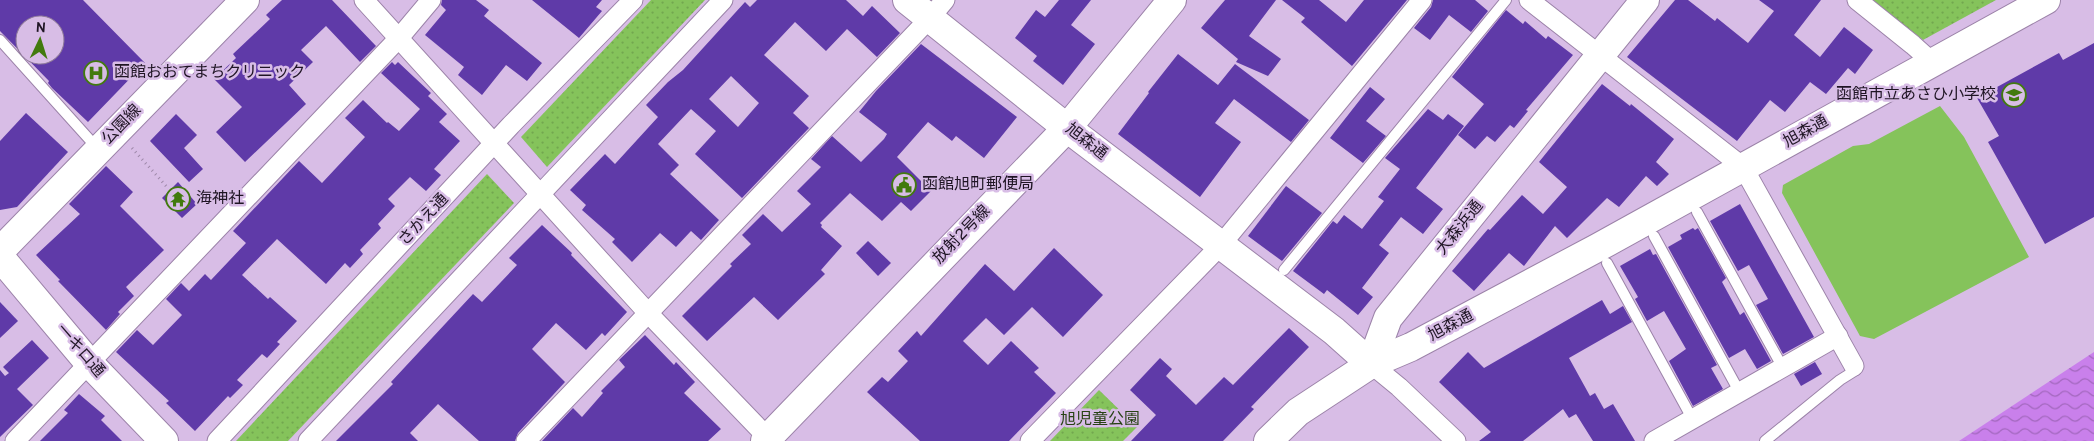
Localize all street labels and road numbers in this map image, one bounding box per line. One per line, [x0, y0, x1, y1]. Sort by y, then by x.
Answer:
street label: 公園線 [98, 101, 146, 149]
street label: 旭森通 [1780, 112, 1832, 152]
street label: 旭森通 [1061, 119, 1111, 165]
street label: さかえ通 [395, 190, 453, 250]
street label: 大森浜通 [1432, 197, 1488, 259]
street label: 放射2号線 [929, 202, 995, 268]
street label: 旭森通 [1425, 306, 1477, 346]
street label: 一キロ通 [51, 320, 109, 382]

